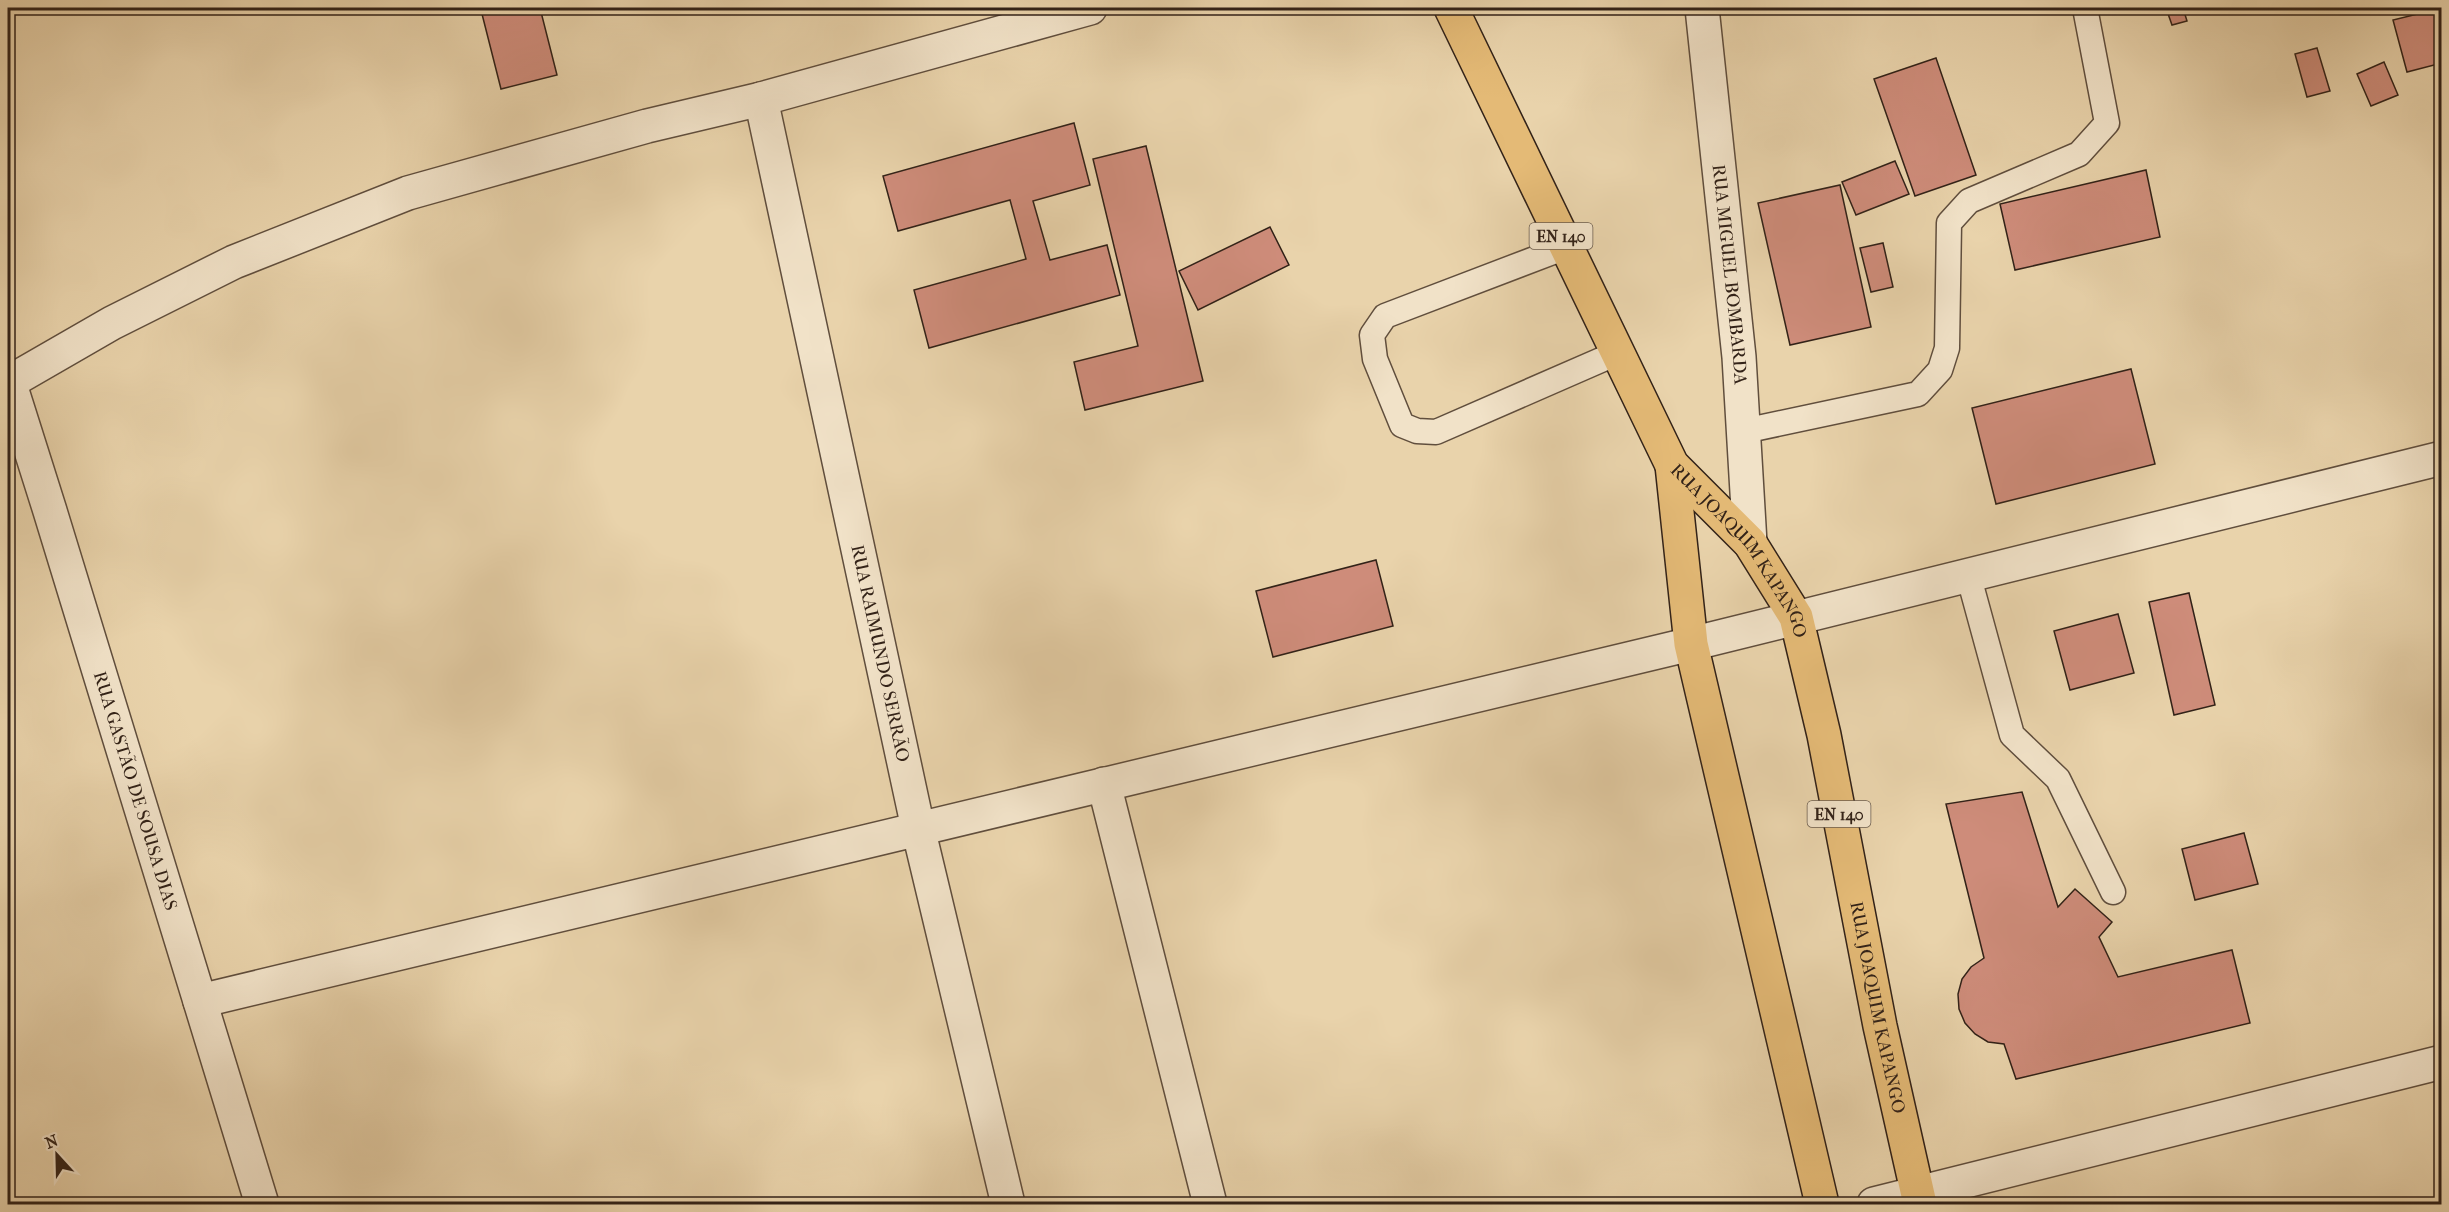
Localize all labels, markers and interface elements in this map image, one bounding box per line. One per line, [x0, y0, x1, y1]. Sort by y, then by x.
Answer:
street label: RUA MIGUEL BOMBARDA [1708, 163, 1751, 386]
road number: EN 140 [1530, 223, 1592, 249]
street label: RUA JOAQUIM KAPANGO [1666, 459, 1811, 640]
street label: RUA RAIMUNDO SERRÃO [847, 543, 914, 764]
street label: RUA GASTÃO DE SOUSA DIAS [89, 669, 182, 913]
road number: EN 140 [1808, 801, 1870, 827]
street label: RUA JOAQUIM KAPANGO [1846, 900, 1910, 1115]
north arrow [27, 1125, 87, 1185]
text: N [42, 1130, 62, 1153]

